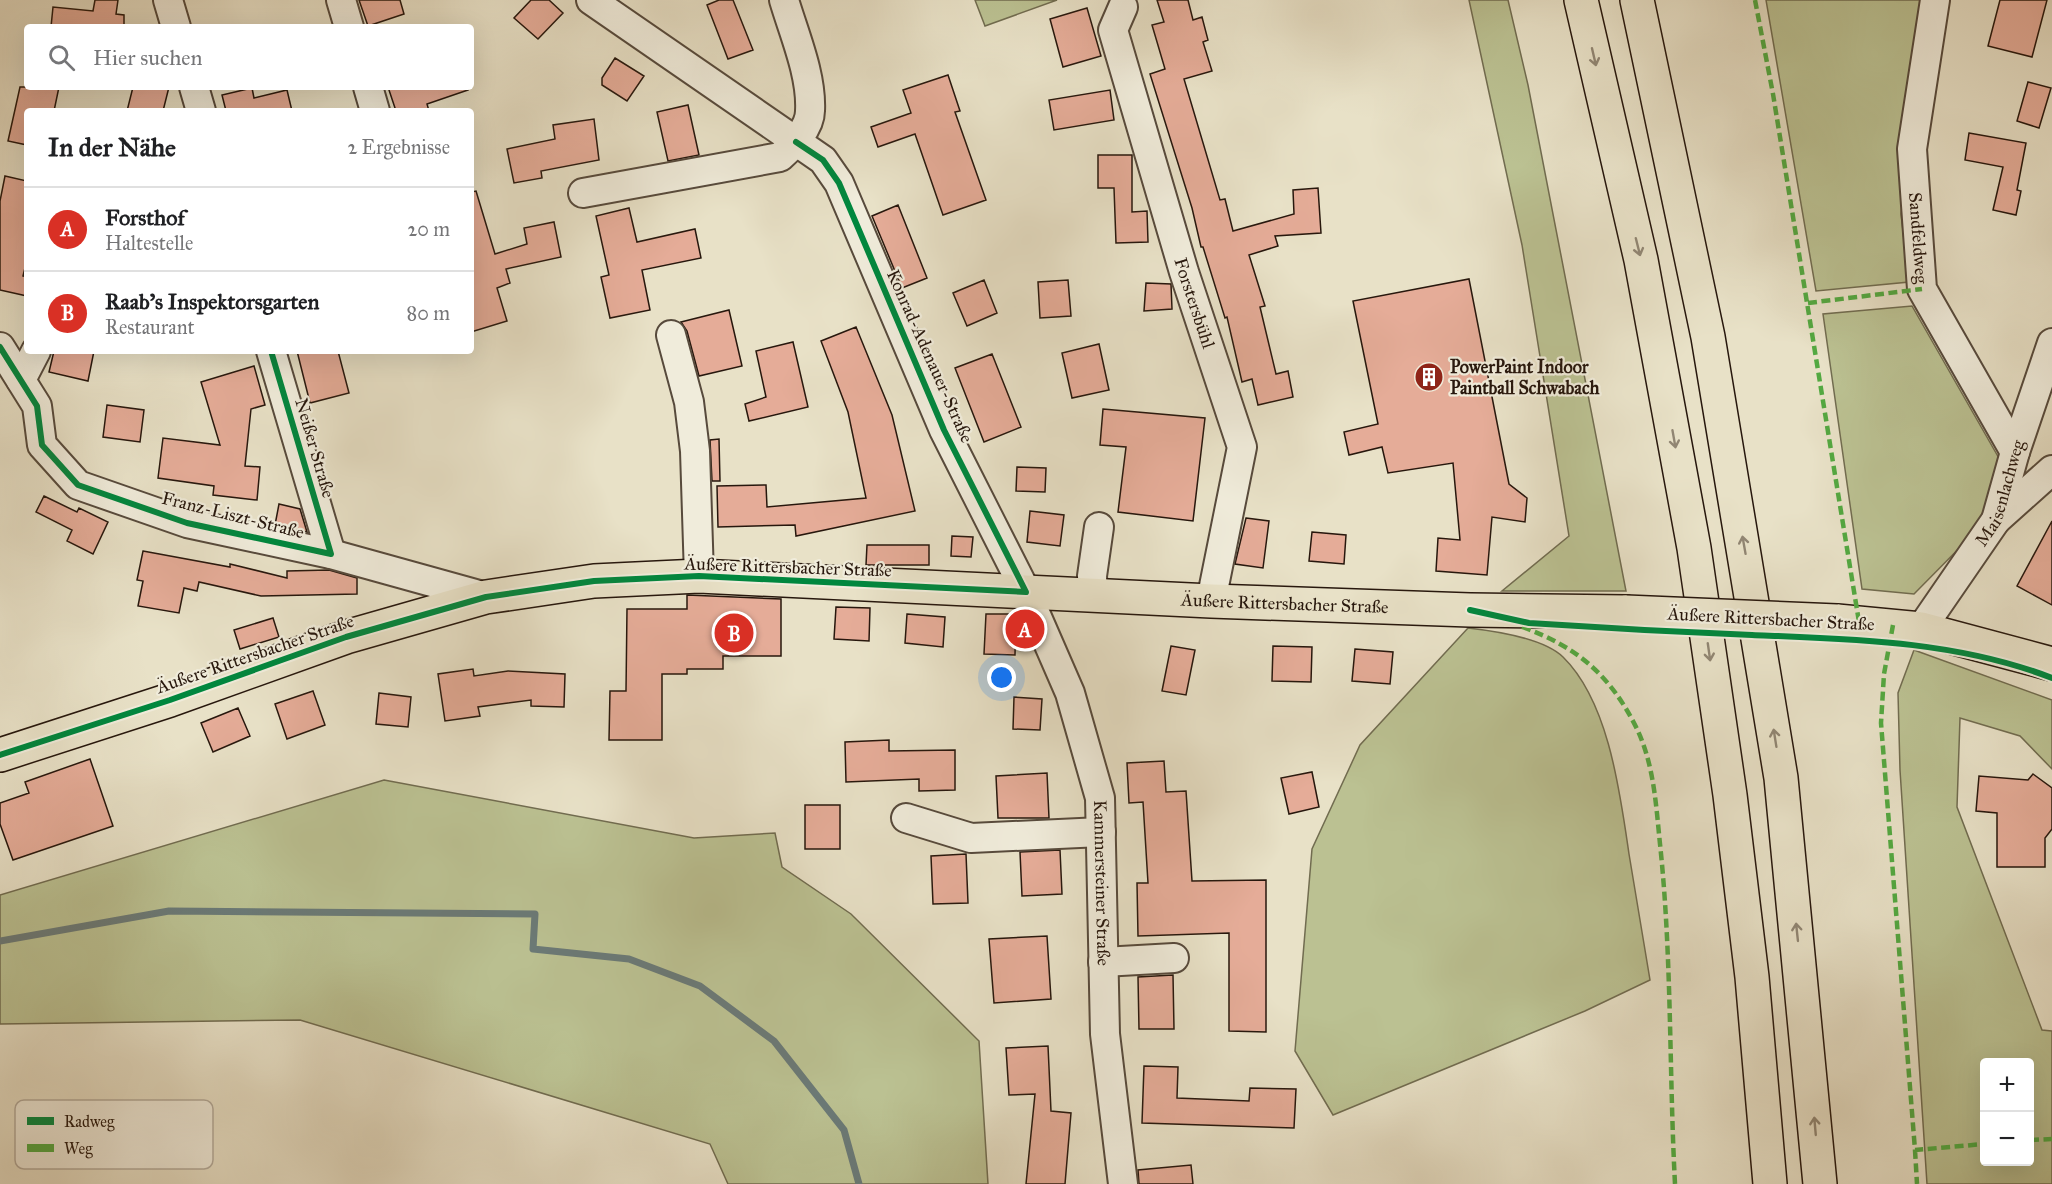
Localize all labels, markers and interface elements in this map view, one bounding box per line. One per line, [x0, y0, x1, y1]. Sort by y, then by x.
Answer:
search box [24, 24, 474, 90]
icon: search [45, 41, 78, 74]
text: Hier suchen [93, 44, 202, 71]
one-way arrow [1588, 47, 1600, 66]
text: In der Nähe [48, 131, 176, 163]
text: 2 Ergebnisse [347, 135, 450, 159]
street label: Sandfeldweg [1904, 192, 1933, 285]
text: Forsthof [105, 204, 185, 231]
text: A [61, 217, 74, 241]
text: 20 m [407, 217, 450, 241]
text: Haltestelle [105, 231, 193, 255]
one-way arrow [1633, 237, 1644, 256]
street label: Forstersbühl [1169, 255, 1220, 351]
street label: Konrad-Adenauer-Straße [882, 266, 978, 446]
text: Raab's Inspektorsgarten [105, 288, 319, 315]
text: B [61, 301, 74, 325]
text: 80 m [407, 301, 450, 325]
text: Restaurant [105, 315, 195, 339]
place label: PowerPaint Indoor Paintball Schwabach [1450, 356, 1601, 399]
building icon: PowerPaint Indoor Paintball Schwabach [1413, 361, 1445, 393]
street label: Neißer Straße [290, 396, 340, 500]
one-way arrow [1669, 428, 1680, 448]
street label: Maisenlachweg [1970, 436, 2031, 551]
street label: Franz-Liszt-Straße [160, 487, 306, 543]
one-way arrow [1738, 536, 1749, 556]
street label: Äußere Rittersbacher Straße [683, 552, 892, 582]
street label: Äußere Rittersbacher Straße [1180, 589, 1389, 618]
street label: Äußere Rittersbacher Straße [1666, 603, 1875, 635]
pin: A [1006, 606, 1044, 652]
street label: Äußere Rittersbacher Straße [152, 610, 357, 698]
pin: B [714, 610, 754, 656]
one-way arrow [1703, 641, 1714, 661]
your location [987, 663, 1016, 692]
one-way arrow [1769, 729, 1780, 748]
street label: Kammersteiner Straße [1089, 800, 1115, 966]
one-way arrow [1791, 922, 1802, 942]
map controls [1980, 1058, 2034, 1166]
button: + [1980, 1058, 2034, 1112]
legend [15, 1100, 213, 1169]
text: Radweg [64, 1112, 115, 1132]
button: − [1980, 1112, 2034, 1166]
one-way arrow [1809, 1116, 1820, 1136]
text: Weg [64, 1139, 93, 1159]

